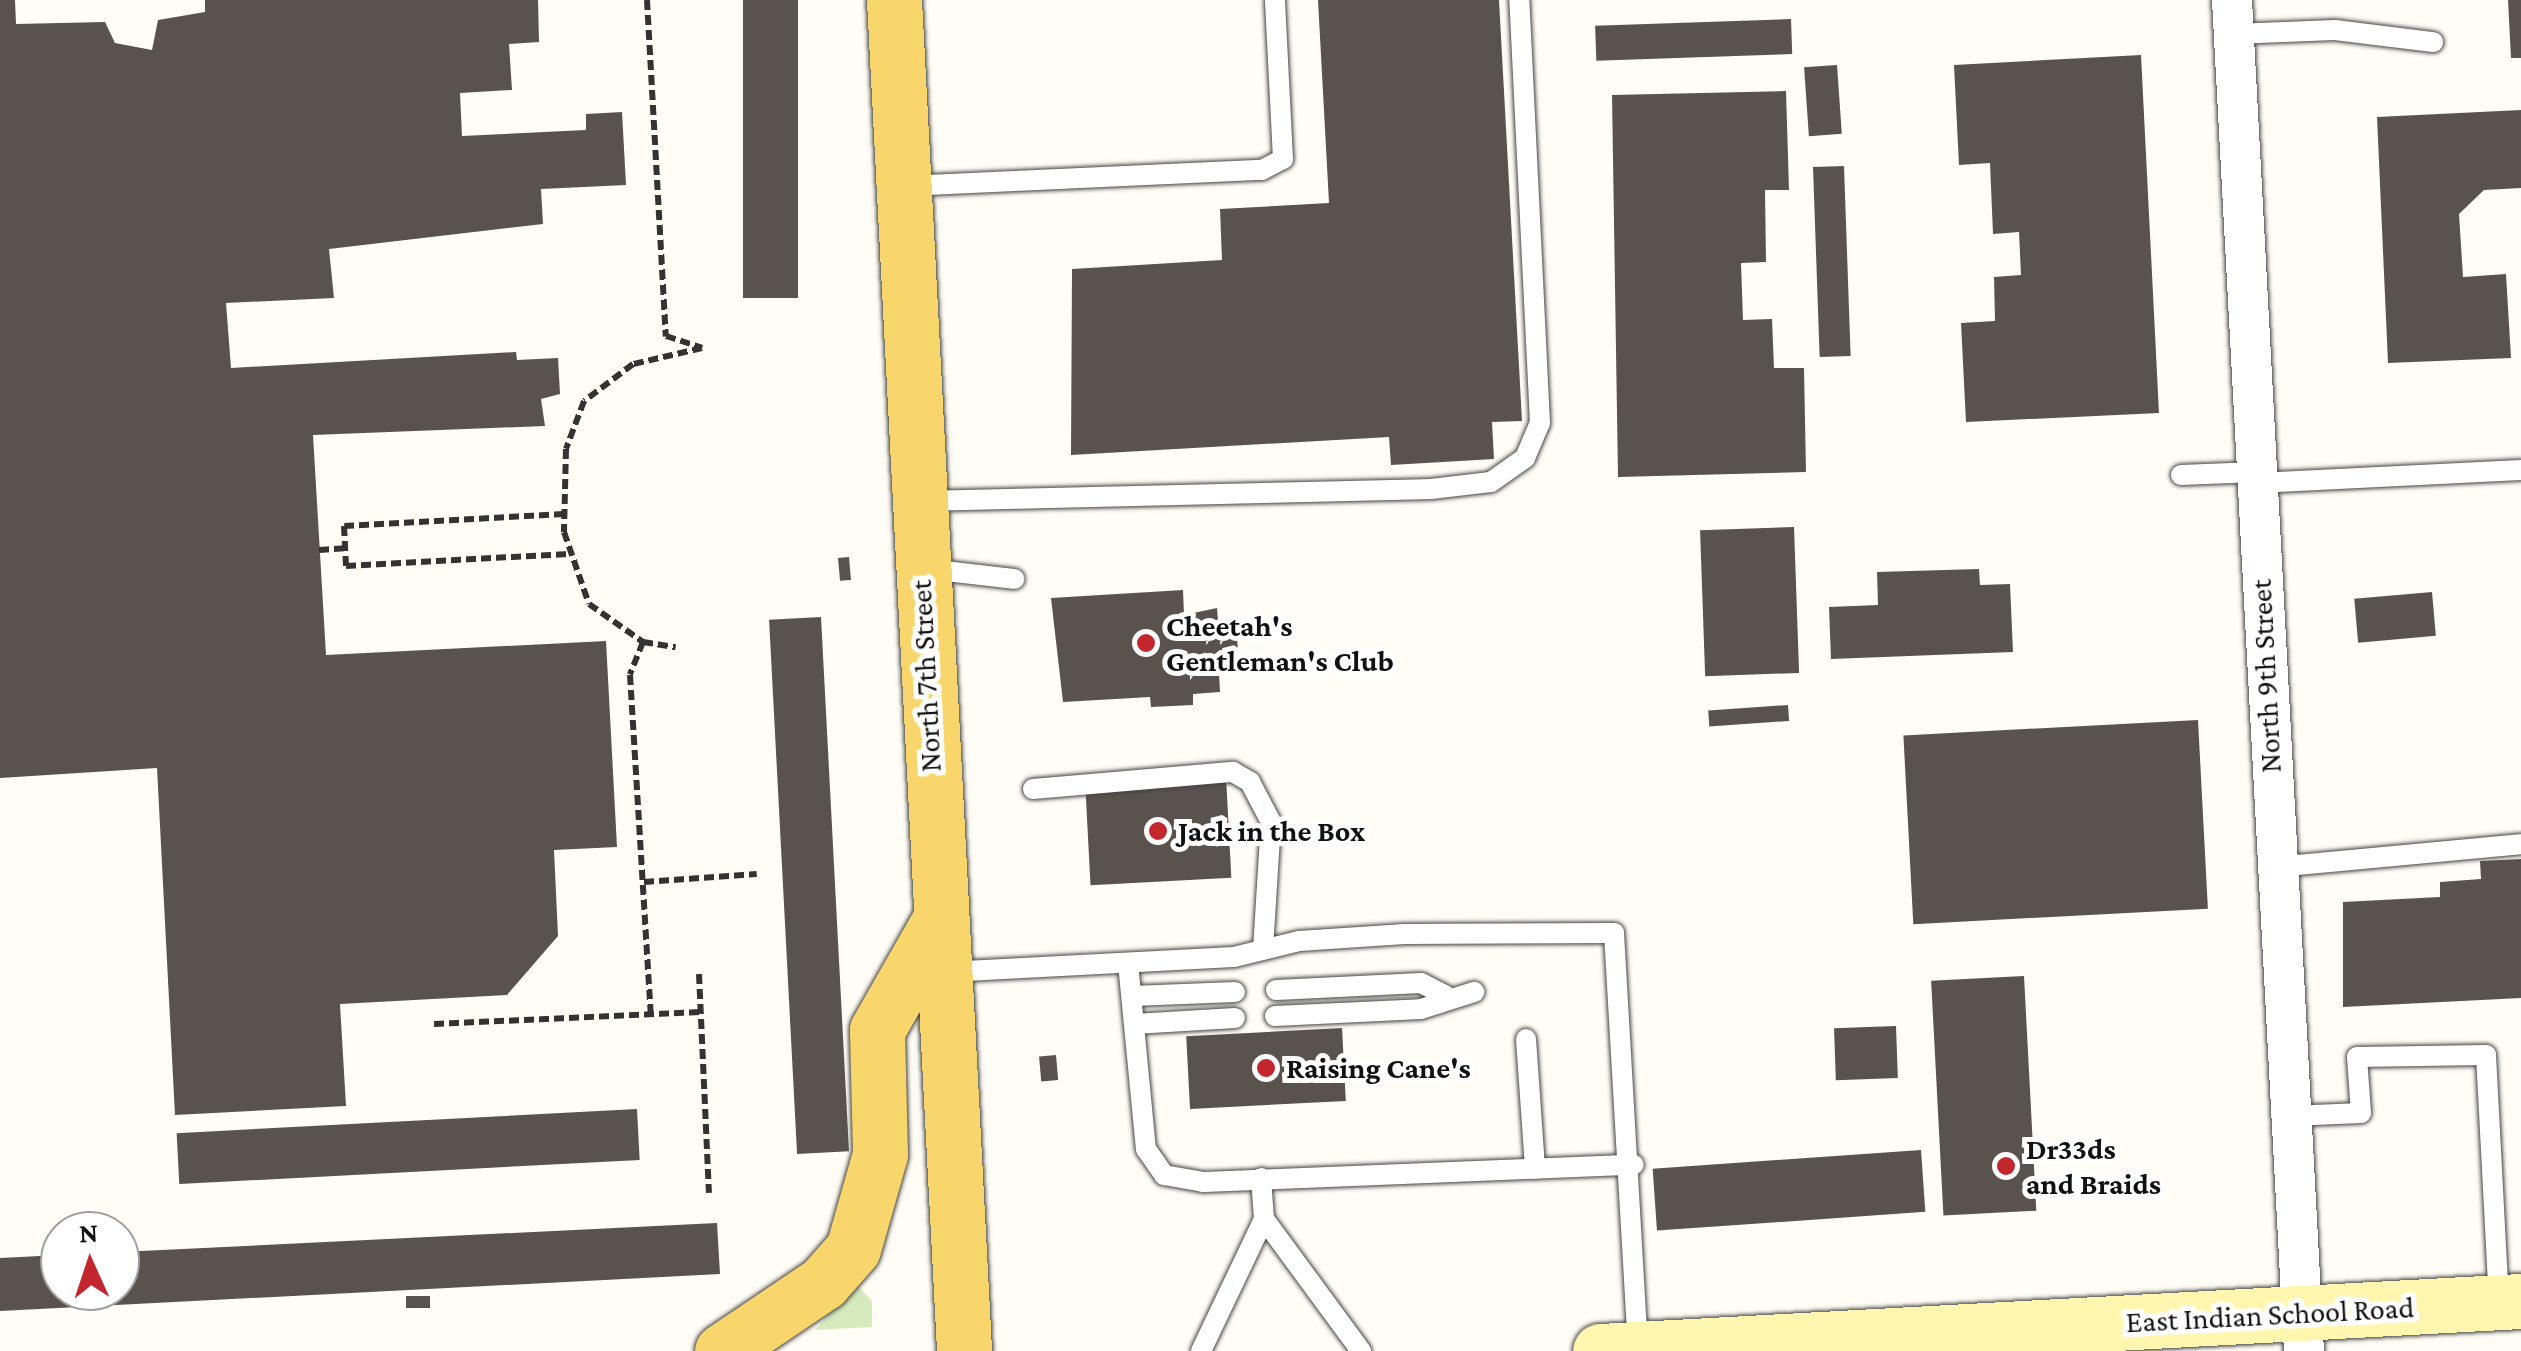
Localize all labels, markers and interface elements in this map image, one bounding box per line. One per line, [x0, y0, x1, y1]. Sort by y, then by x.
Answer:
street label: North 9th Street [2243, 578, 2289, 774]
street label: North 7th Street [903, 579, 949, 773]
place label: Cheetah's Gentleman's Club [1166, 608, 1394, 678]
marker: Cheetah's Gentleman's Club [1135, 632, 1157, 654]
place label: Jack in the Box [1178, 813, 1365, 849]
marker: Jack in the Box [1147, 820, 1169, 842]
place label: Raising Cane's [1286, 1050, 1471, 1086]
marker: Raising Cane's [1255, 1057, 1277, 1079]
place label: Dr33ds and Braids [2026, 1131, 2161, 1202]
marker: Dr33ds and Braids [1995, 1155, 2017, 1177]
north arrow [40, 1211, 140, 1311]
text: N [78, 1217, 99, 1249]
street label: East Indian School Road [2125, 1289, 2415, 1341]

